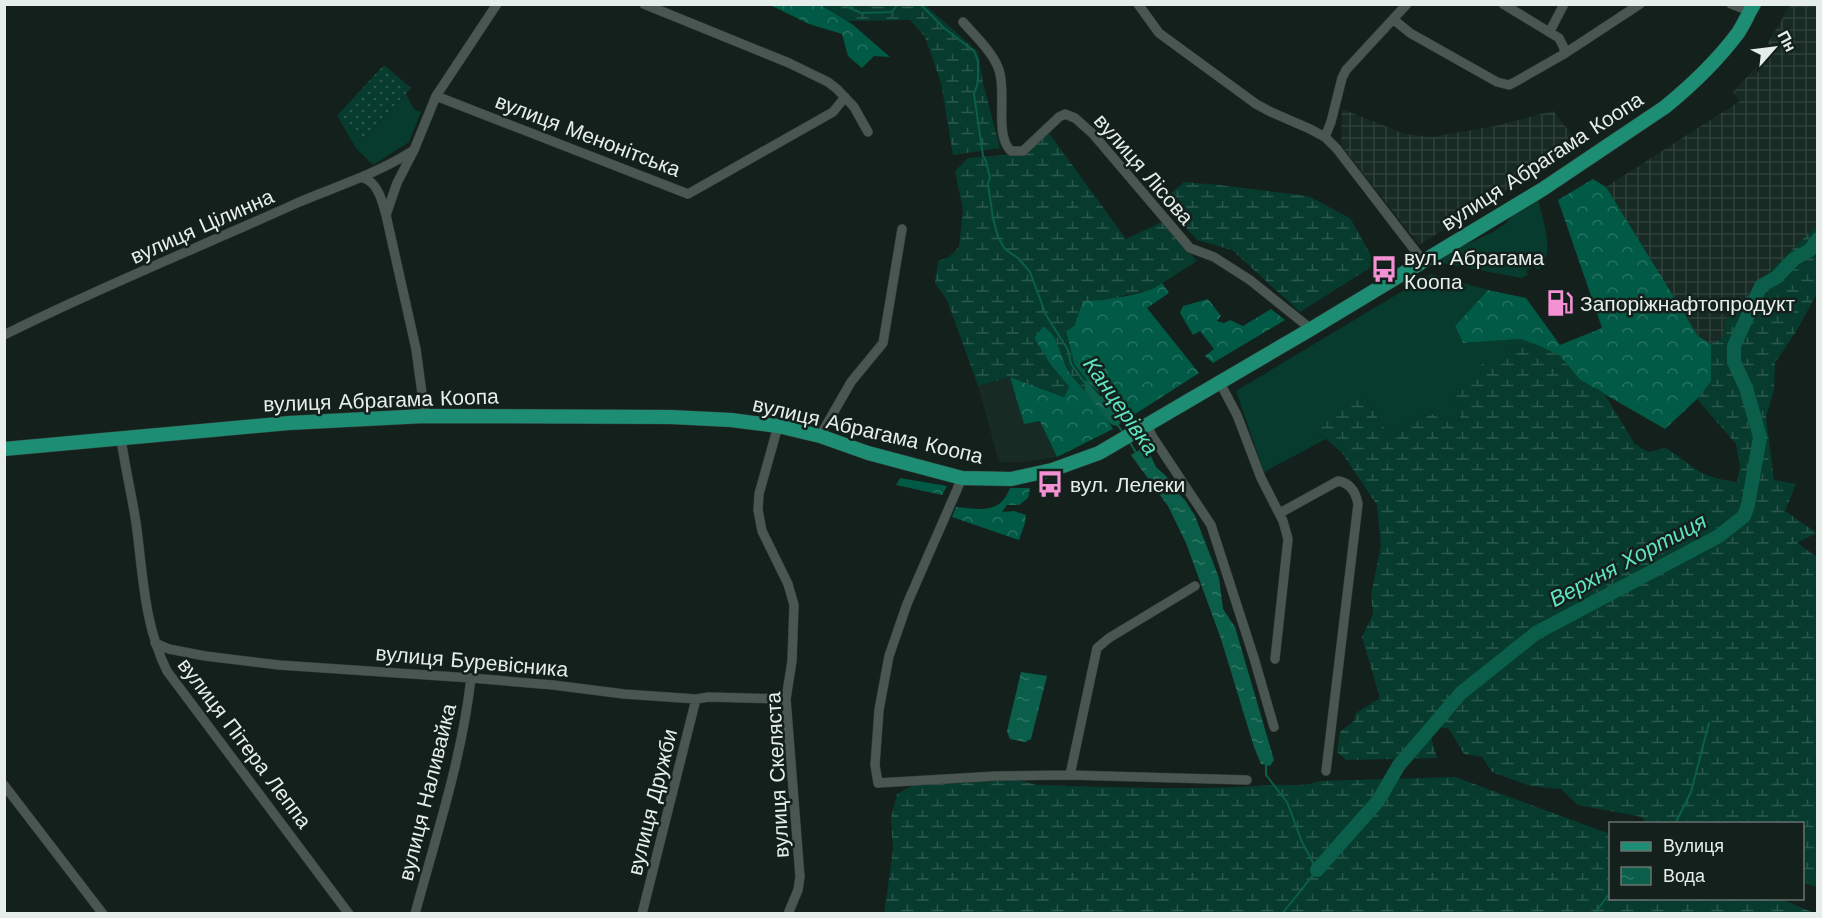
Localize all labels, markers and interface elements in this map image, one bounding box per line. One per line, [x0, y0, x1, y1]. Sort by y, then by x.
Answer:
north arrow [1744, 18, 1804, 78]
text: Пн [1773, 27, 1800, 55]
street label: вулиця Абрагама Коопа [1436, 86, 1648, 236]
street label: вулиця Менонітська [492, 88, 684, 182]
street label: вулиця Лісова [1089, 108, 1199, 230]
street label: вулиця Цілинна [126, 183, 278, 269]
place label: вул. Абрагама Коопа [1404, 245, 1544, 294]
bus stop icon: вул. Абрагама Коопа [1369, 254, 1399, 284]
fuel station icon: Запоріжнафтопродукт [1545, 288, 1575, 318]
place label: Запоріжнафтопродукт [1580, 291, 1795, 316]
water label: Канцерівка [1078, 352, 1164, 460]
street label: вулиця Абрагама Коопа [263, 383, 499, 417]
street label: вулиця Абрагама Коопа [750, 391, 986, 469]
bus stop icon: вул. Лелеки [1035, 469, 1065, 499]
place label: вул. Лелеки [1070, 472, 1185, 497]
water label: Верхня Хортиця [1545, 508, 1711, 612]
street label: вулиця Буревісника [375, 640, 570, 682]
street label: вулиця Пітера Леппа [173, 653, 317, 833]
street label: вулиця Скеляста [760, 691, 794, 859]
street label: вулиця Наливайка [393, 700, 461, 883]
street label: вулиця Дружби [622, 726, 682, 878]
legend [1609, 822, 1804, 900]
text: Вулиця [1663, 835, 1724, 856]
text: Вода [1663, 865, 1706, 886]

